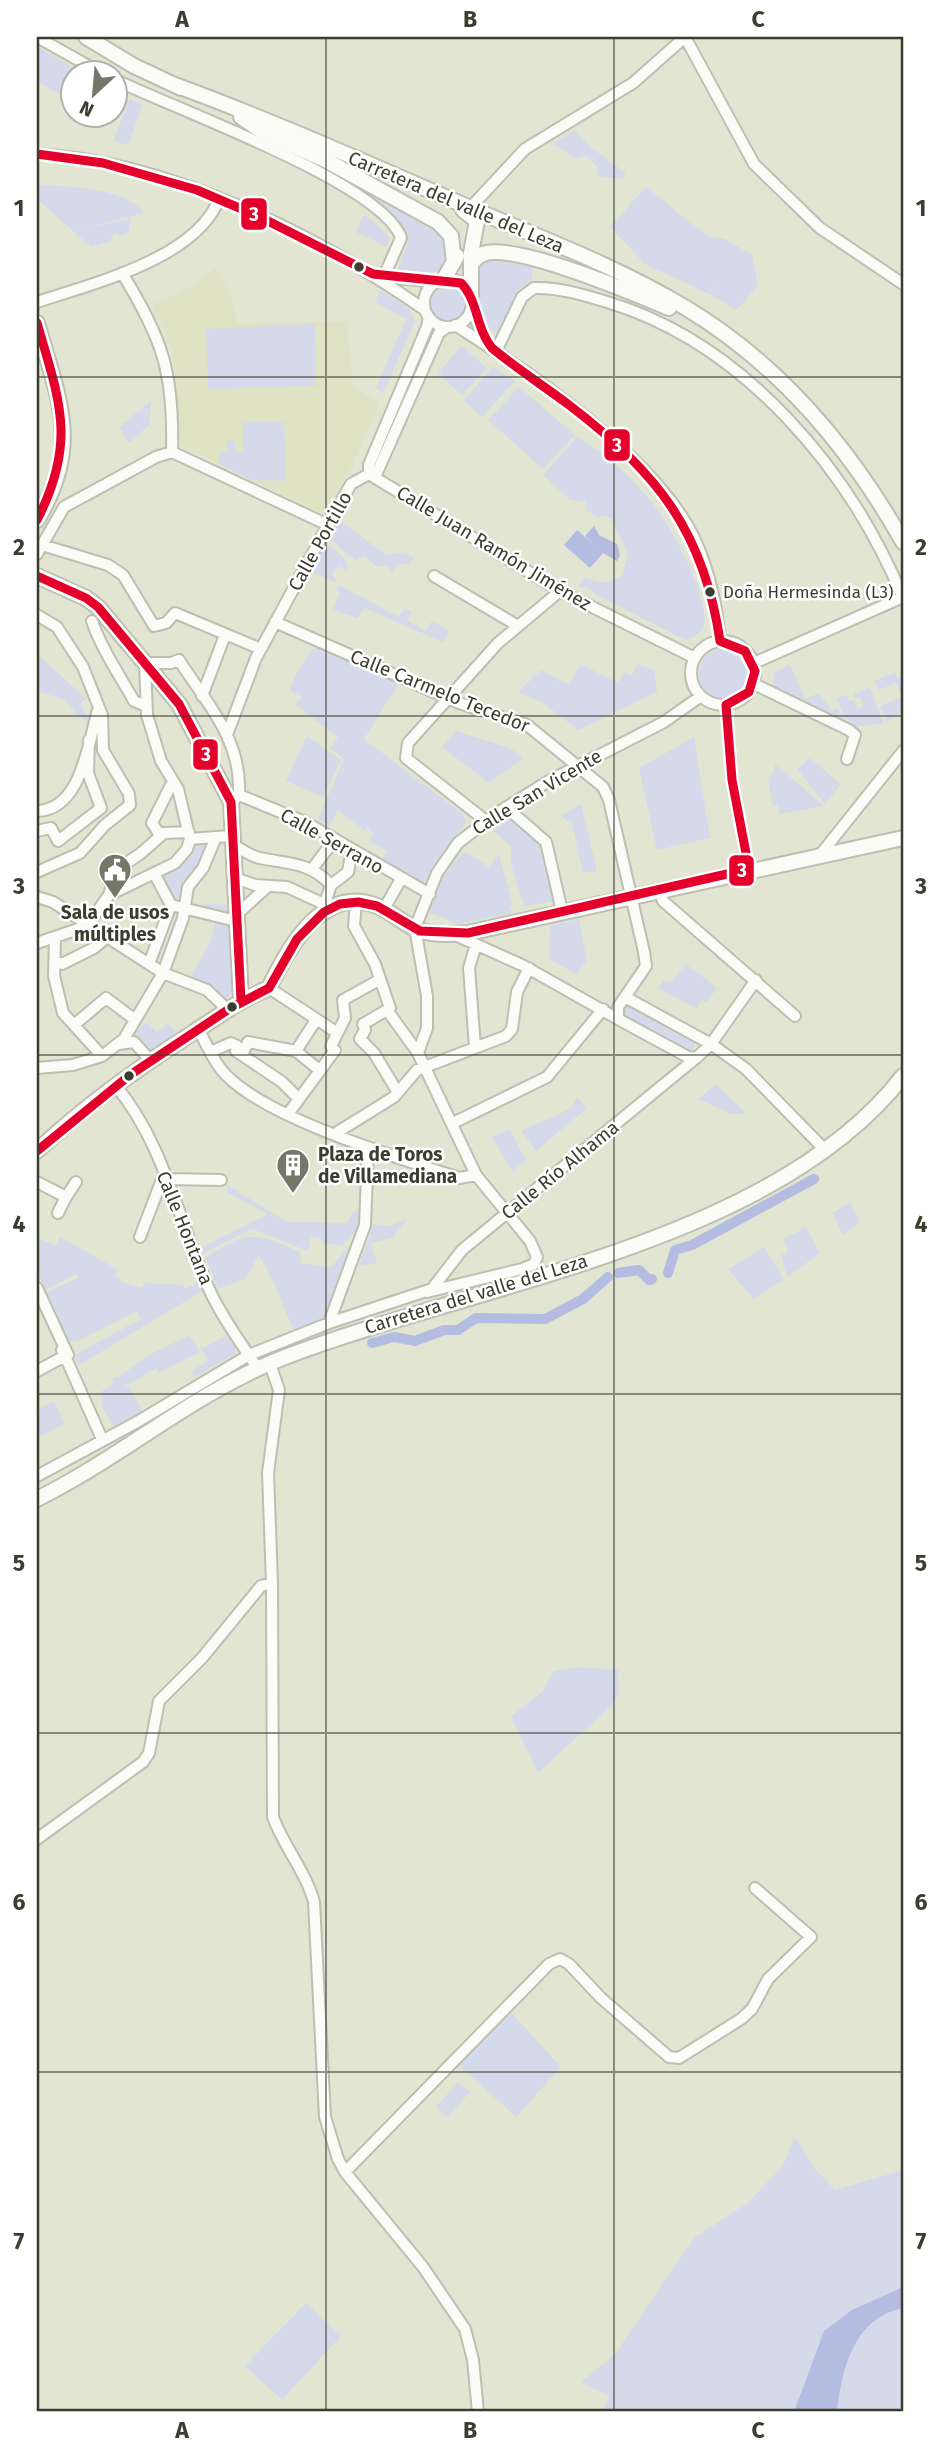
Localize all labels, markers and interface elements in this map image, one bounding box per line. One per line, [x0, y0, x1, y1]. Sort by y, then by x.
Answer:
text: A [174, 5, 189, 33]
text: B [463, 5, 477, 33]
text: C [751, 5, 765, 33]
north arrow [60, 60, 130, 130]
text: N [76, 96, 97, 122]
street label: Carretera del valle del Leza [345, 146, 567, 258]
text: 1 [14, 194, 24, 222]
text: 1 [916, 194, 926, 222]
line badge: 3 [240, 197, 268, 231]
text: 3 [248, 203, 259, 226]
unlabelled marker [352, 260, 366, 274]
line badge: 3 [603, 428, 631, 462]
text: 3 [611, 434, 622, 457]
street label: Calle Juan Ramón Jiménez [392, 481, 596, 615]
street label: Calle Portillo [283, 487, 357, 595]
text: 2 [13, 533, 25, 561]
text: 2 [915, 533, 927, 561]
place label: Doña Hermesinda (L3) [723, 582, 893, 603]
marker: Doña Hermesinda (L3) [703, 585, 717, 599]
street label: Calle Carmelo Tecedor [347, 644, 534, 738]
line badge: 3 [192, 738, 219, 771]
text: 3 [200, 743, 211, 766]
street label: Calle San Vicente [468, 744, 606, 840]
street label: Calle Serrano [276, 803, 388, 879]
public building icon: Sala de usos múltiples [96, 851, 134, 900]
line badge: 3 [728, 854, 755, 887]
text: 3 [736, 859, 747, 882]
text: 3 [12, 872, 25, 900]
text: 3 [914, 872, 927, 900]
place label: Sala de usos múltiples [61, 901, 169, 946]
unlabelled marker [225, 1000, 239, 1014]
unlabelled marker [122, 1069, 136, 1083]
street label: Calle Río Alhama [497, 1116, 623, 1224]
place label: Plaza de Toros de Villamediana [318, 1143, 457, 1188]
building icon: Plaza de Toros de Villamediana [274, 1146, 312, 1195]
street label: Calle Hontana [152, 1168, 218, 1288]
text: 4 [13, 1210, 26, 1238]
text: 4 [915, 1210, 928, 1238]
street label: Carretera del valle del Leza [362, 1249, 590, 1339]
text: 5 [13, 1549, 25, 1577]
text: 5 [915, 1549, 927, 1577]
text: 6 [13, 1888, 26, 1916]
text: 6 [915, 1888, 928, 1916]
text: 7 [14, 2227, 25, 2255]
text: 7 [916, 2227, 927, 2255]
text: A [174, 2416, 189, 2444]
text: B [463, 2416, 477, 2444]
text: C [751, 2416, 765, 2444]

